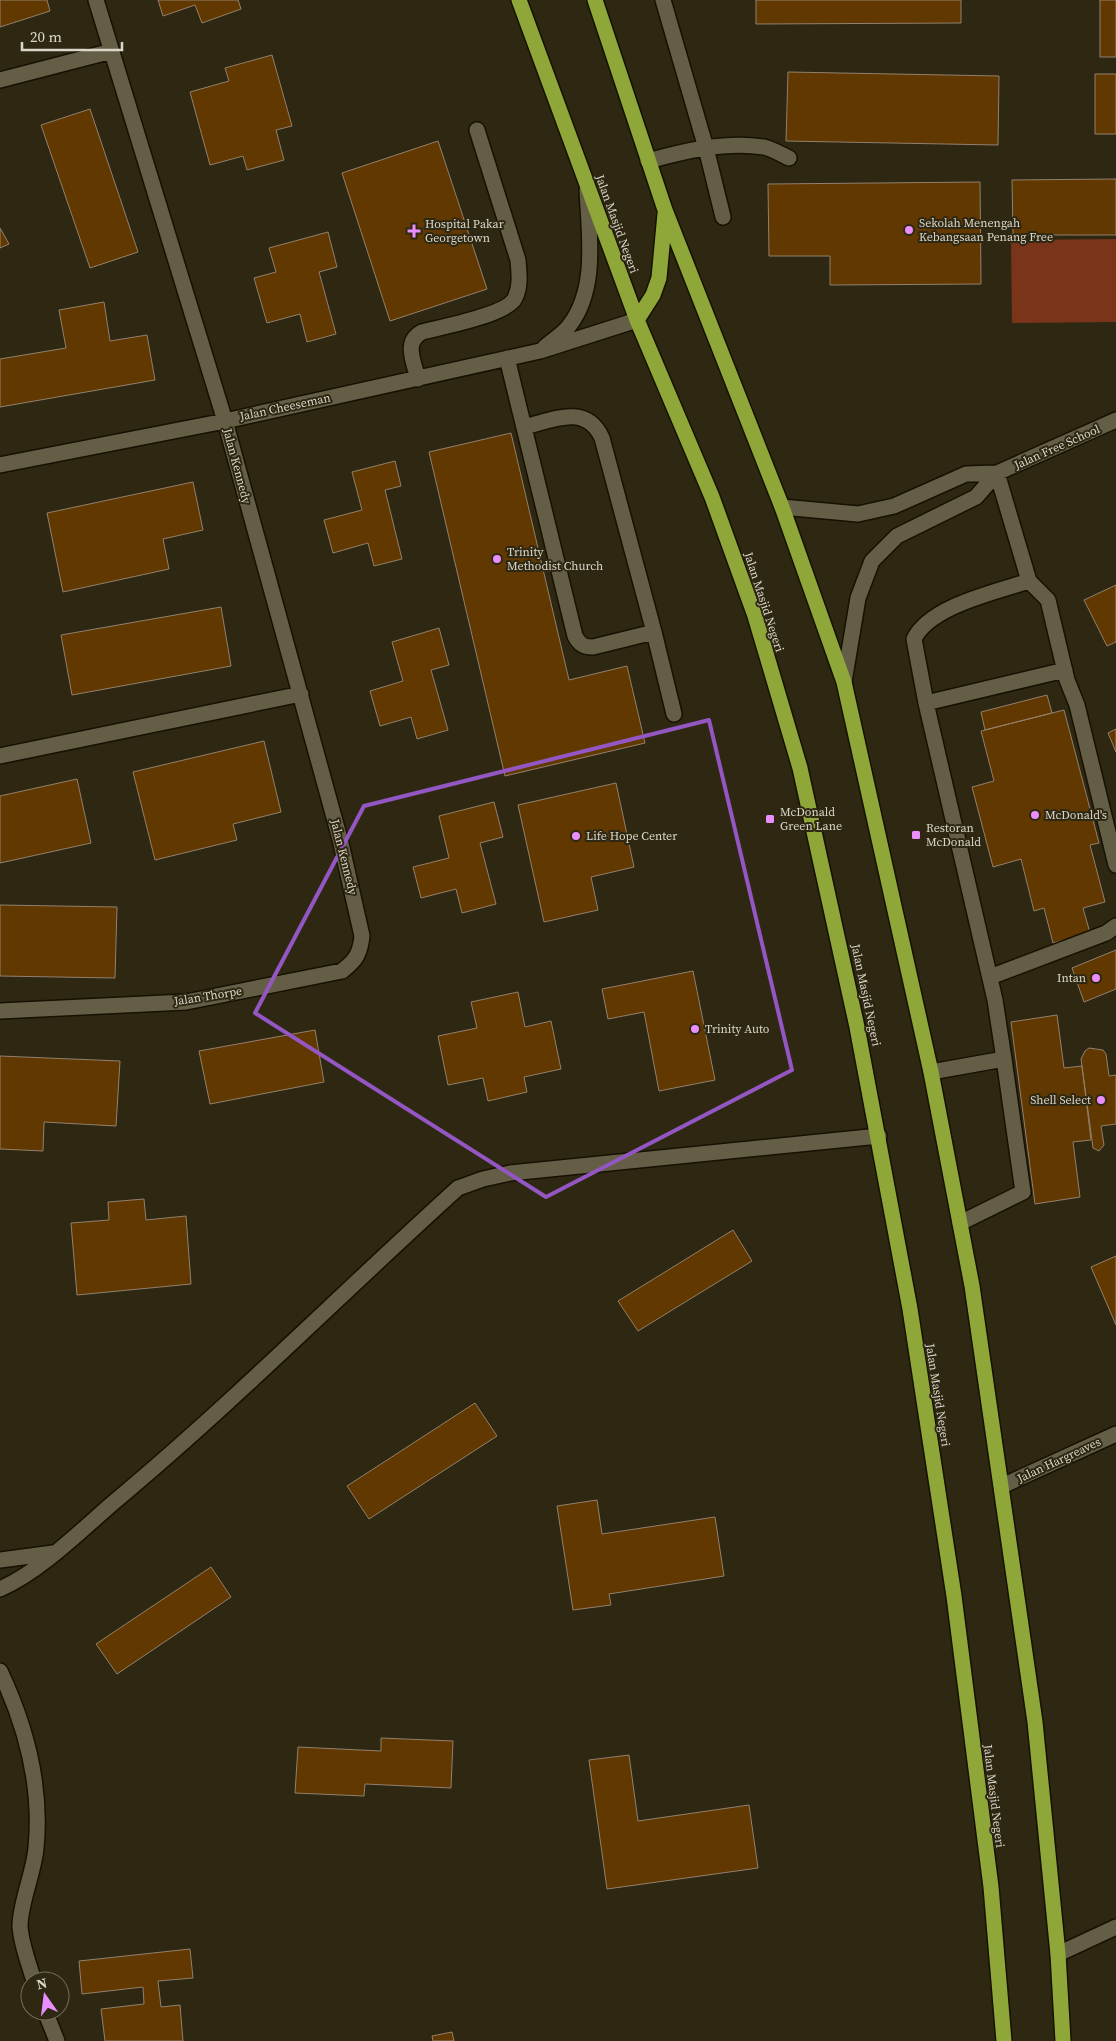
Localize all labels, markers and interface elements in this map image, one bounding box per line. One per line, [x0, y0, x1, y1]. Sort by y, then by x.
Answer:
scale bar [22, 20, 122, 52]
text: 20 m [30, 26, 62, 47]
street label: Jalan Masjid Negeri [591, 171, 642, 276]
place label: Sekolah Menengah Kebangsaan Penang Free [919, 215, 1053, 245]
place label: Hospital Pakar Georgetown [425, 216, 504, 246]
marker: Hospital Pakar Georgetown [407, 224, 421, 238]
marker: Sekolah Menengah Kebangsaan Penang Free [903, 224, 915, 236]
street label: Jalan Cheeseman [237, 390, 332, 425]
street label: Jalan Free School [1011, 421, 1103, 473]
street label: Jalan Kennedy [219, 426, 255, 506]
place label: Trinity Methodist Church [507, 544, 603, 574]
street label: Jalan Masjid Negeri [740, 549, 788, 654]
marker: Trinity Methodist Church [491, 553, 503, 565]
place label: McDonald Green Lane [780, 804, 842, 834]
place label: McDonald's [1045, 807, 1107, 823]
marker: McDonald's [1029, 809, 1041, 821]
marker: McDonald Green Lane [764, 813, 776, 825]
street label: Jalan Kennedy [327, 817, 361, 897]
place label: Restoran McDonald [926, 820, 981, 850]
place label: Life Hope Center [586, 828, 677, 844]
marker: Restoran McDonald [910, 829, 922, 841]
marker: Life Hope Center [570, 830, 582, 842]
street label: Jalan Masjid Negeri [847, 942, 885, 1048]
place label: Intan [1057, 970, 1086, 986]
marker: Intan [1090, 972, 1102, 984]
street label: Jalan Thorpe [172, 983, 243, 1009]
place label: Trinity Auto [705, 1021, 770, 1037]
marker: Trinity Auto [689, 1023, 701, 1035]
place label: Shell Select [1030, 1092, 1091, 1108]
marker: Shell Select [1095, 1094, 1107, 1106]
street label: Jalan Masjid Negeri [922, 1341, 954, 1448]
street label: Jalan Hargreaves [1014, 1434, 1103, 1487]
street label: Jalan Masjid Negeri [980, 1742, 1008, 1849]
north arrow [20, 1971, 70, 2021]
text: N [34, 1972, 49, 1994]

